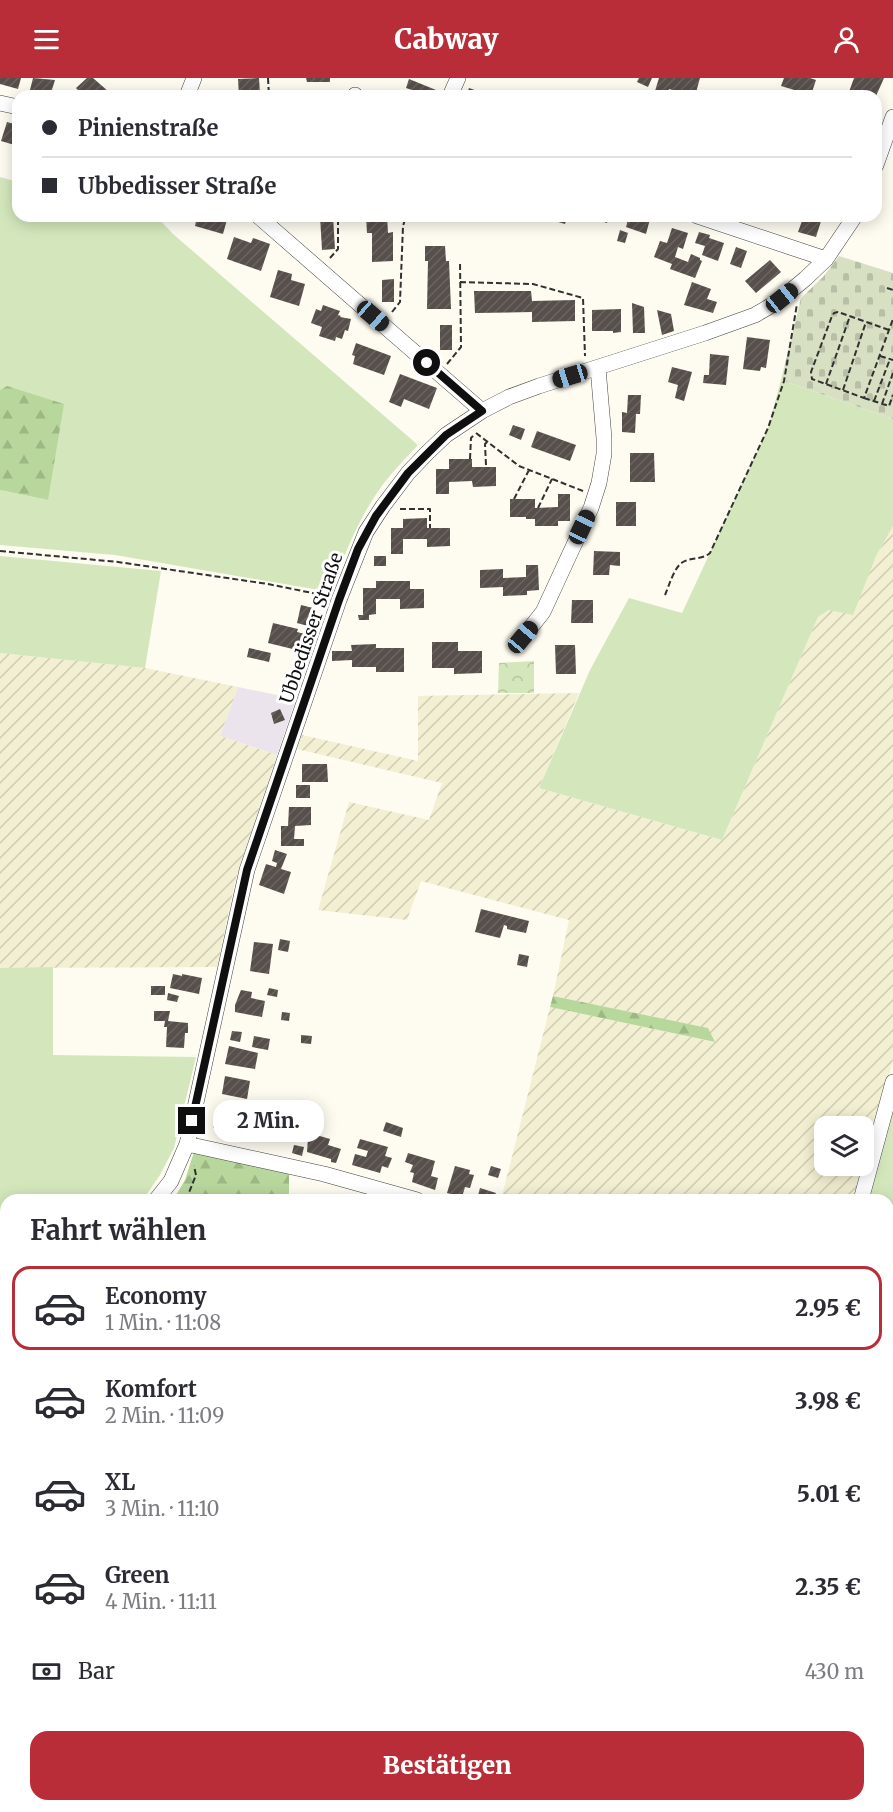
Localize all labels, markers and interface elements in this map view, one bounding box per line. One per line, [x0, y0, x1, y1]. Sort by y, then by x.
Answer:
text: Cabway [395, 22, 498, 56]
icon: menu [30, 23, 63, 56]
icon: person [830, 23, 863, 56]
text: Pinienstraße [78, 114, 219, 142]
text: Ubbedisser Straße [78, 172, 276, 200]
car [762, 280, 802, 316]
car [354, 297, 392, 335]
route start [413, 349, 440, 376]
car [550, 362, 590, 390]
car [566, 507, 598, 547]
street label: Ubbedisser Straße [274, 550, 348, 706]
car [505, 617, 541, 657]
callout: 2 Min. [213, 1100, 324, 1142]
route end [178, 1107, 205, 1134]
text: 2 Min. [237, 1108, 300, 1133]
map controls [814, 1116, 874, 1176]
button: layers [814, 1116, 874, 1176]
text: Fahrt wählen [30, 1213, 206, 1247]
icon: car [33, 1281, 87, 1335]
text: Economy [105, 1282, 206, 1310]
text: 2.95 € [795, 1294, 861, 1322]
text: 1 Min. · 11:08 [105, 1310, 221, 1335]
icon: car [33, 1374, 87, 1428]
text: Komfort [105, 1375, 197, 1403]
text: 3.98 € [795, 1387, 861, 1415]
text: 2 Min. · 11:09 [105, 1403, 224, 1428]
icon: car [33, 1467, 87, 1521]
text: XL [105, 1468, 135, 1496]
text: 5.01 € [797, 1480, 861, 1508]
text: 3 Min. · 11:10 [105, 1496, 220, 1521]
icon: car [33, 1560, 87, 1614]
text: Green [105, 1561, 169, 1589]
text: 2.35 € [795, 1573, 861, 1601]
text: 4 Min. · 11:11 [105, 1589, 217, 1614]
icon: cash [30, 1655, 63, 1688]
text: Bar [78, 1657, 115, 1685]
text: 430 m [805, 1659, 864, 1684]
button: Bestätigen [30, 1731, 864, 1800]

